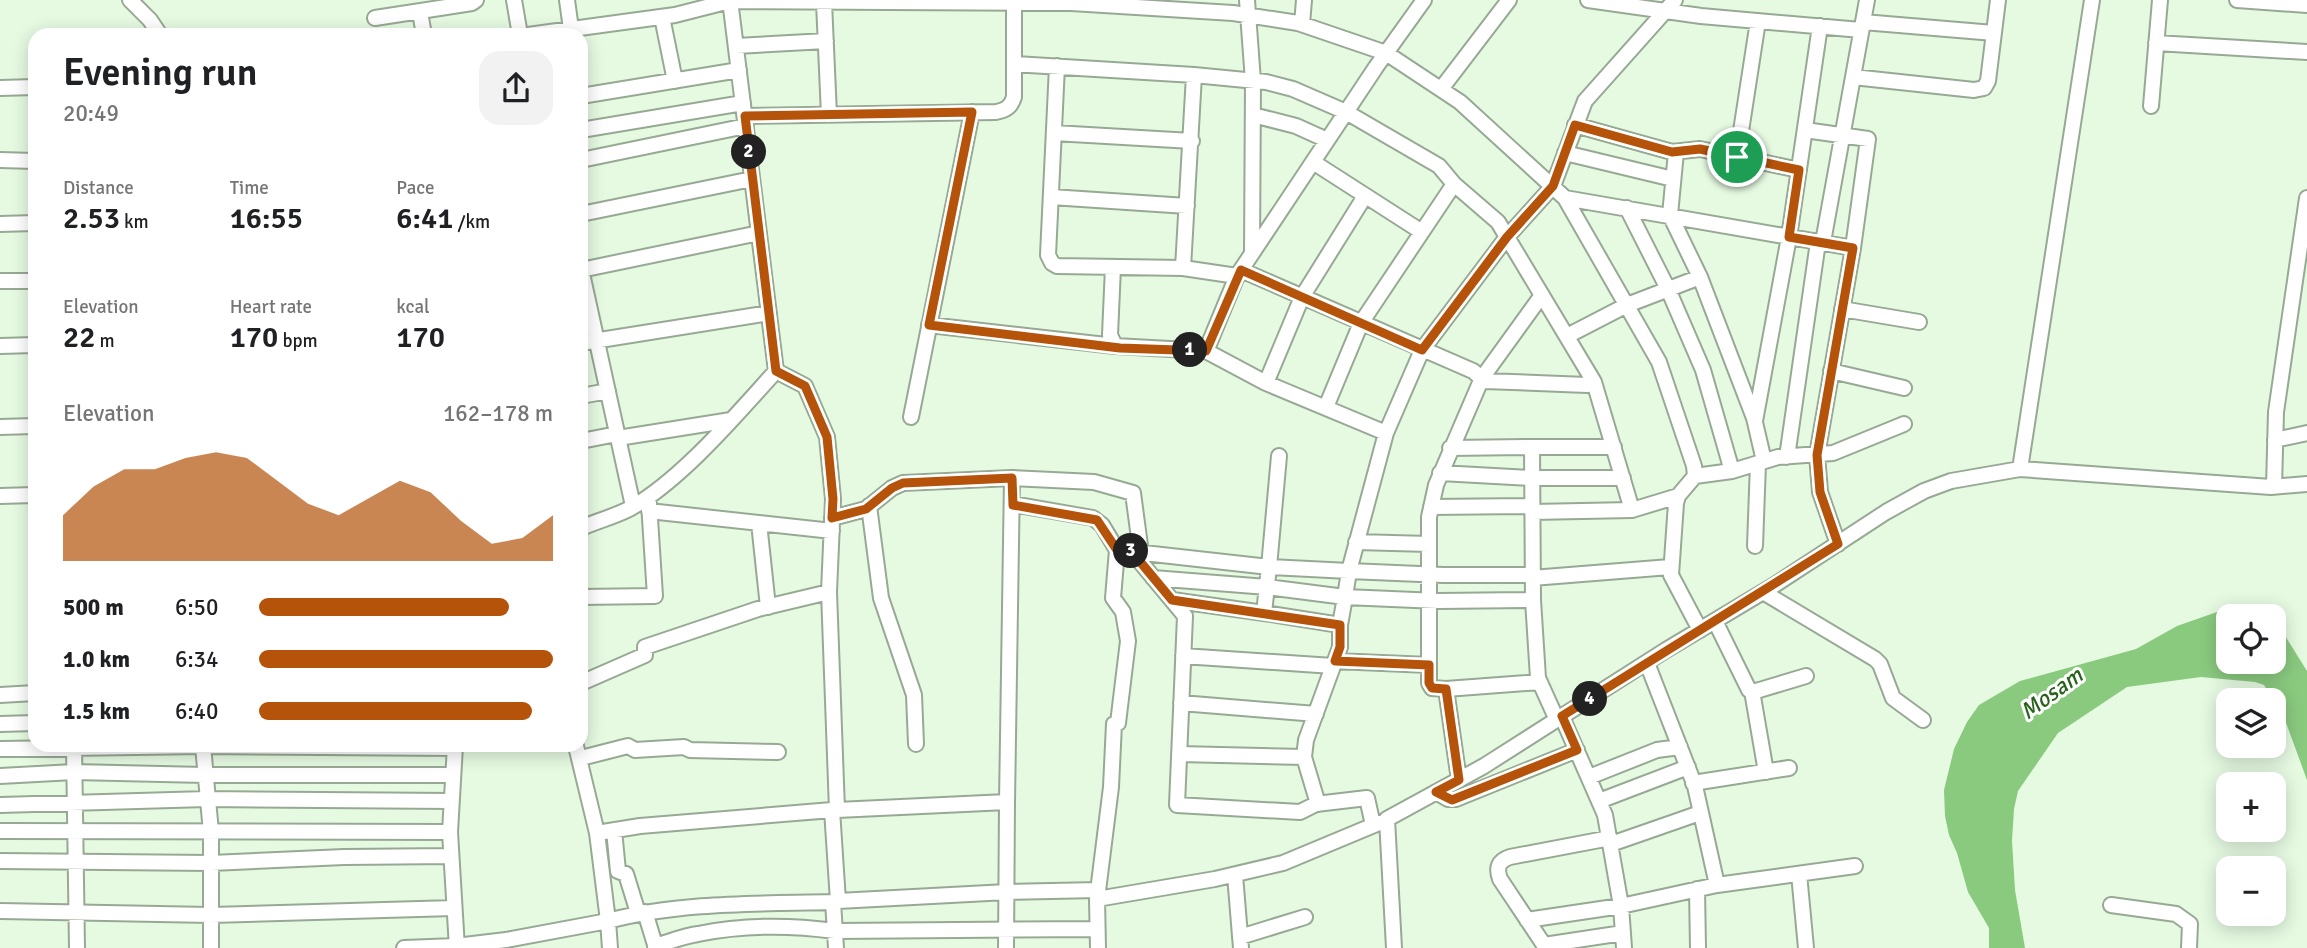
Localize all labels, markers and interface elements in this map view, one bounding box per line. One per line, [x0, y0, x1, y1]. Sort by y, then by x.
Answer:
text: Evening run [63, 49, 257, 96]
button: share [479, 51, 553, 125]
text: 20:49 [63, 99, 119, 128]
pin [1707, 127, 1767, 187]
pin: 2 [732, 134, 766, 170]
icon: arrive [1718, 138, 1756, 176]
text: 2 [743, 139, 754, 163]
text: Distance [63, 176, 134, 200]
text: Time [230, 176, 269, 200]
text: Pace [396, 176, 435, 200]
text: 2.53 [63, 200, 120, 237]
text: 16:55 [230, 200, 303, 237]
text: 6:41 [396, 200, 453, 237]
text: km [120, 210, 149, 234]
text: /km [453, 210, 490, 234]
text: Elevation [63, 295, 139, 319]
text: Heart rate [230, 295, 312, 319]
text: kcal [396, 295, 430, 319]
text: 22 [63, 319, 95, 356]
text: 170 [230, 319, 278, 356]
text: 170 [396, 319, 445, 356]
text: m [95, 329, 115, 353]
text: bpm [278, 329, 318, 353]
pin: 1 [1172, 332, 1208, 368]
text: 1 [1184, 337, 1195, 361]
text: Elevation [63, 399, 155, 428]
text: 162–178 m [443, 399, 553, 428]
pin: 3 [1114, 534, 1148, 568]
text: 3 [1125, 538, 1136, 562]
text: 500 m [63, 593, 124, 622]
text: 6:50 [175, 593, 218, 622]
map controls [2216, 604, 2286, 926]
button: locate [2216, 604, 2286, 674]
text: 1.0 km [63, 645, 130, 674]
text: 6:34 [175, 645, 218, 674]
water label: Mosam [2014, 661, 2089, 726]
pin: 4 [1572, 682, 1608, 716]
text: 4 [1584, 686, 1595, 710]
button: layers [2216, 688, 2286, 758]
text: 1.5 km [63, 697, 130, 726]
text: 6:40 [175, 697, 218, 726]
button: + [2216, 772, 2286, 842]
button: − [2216, 856, 2286, 926]

